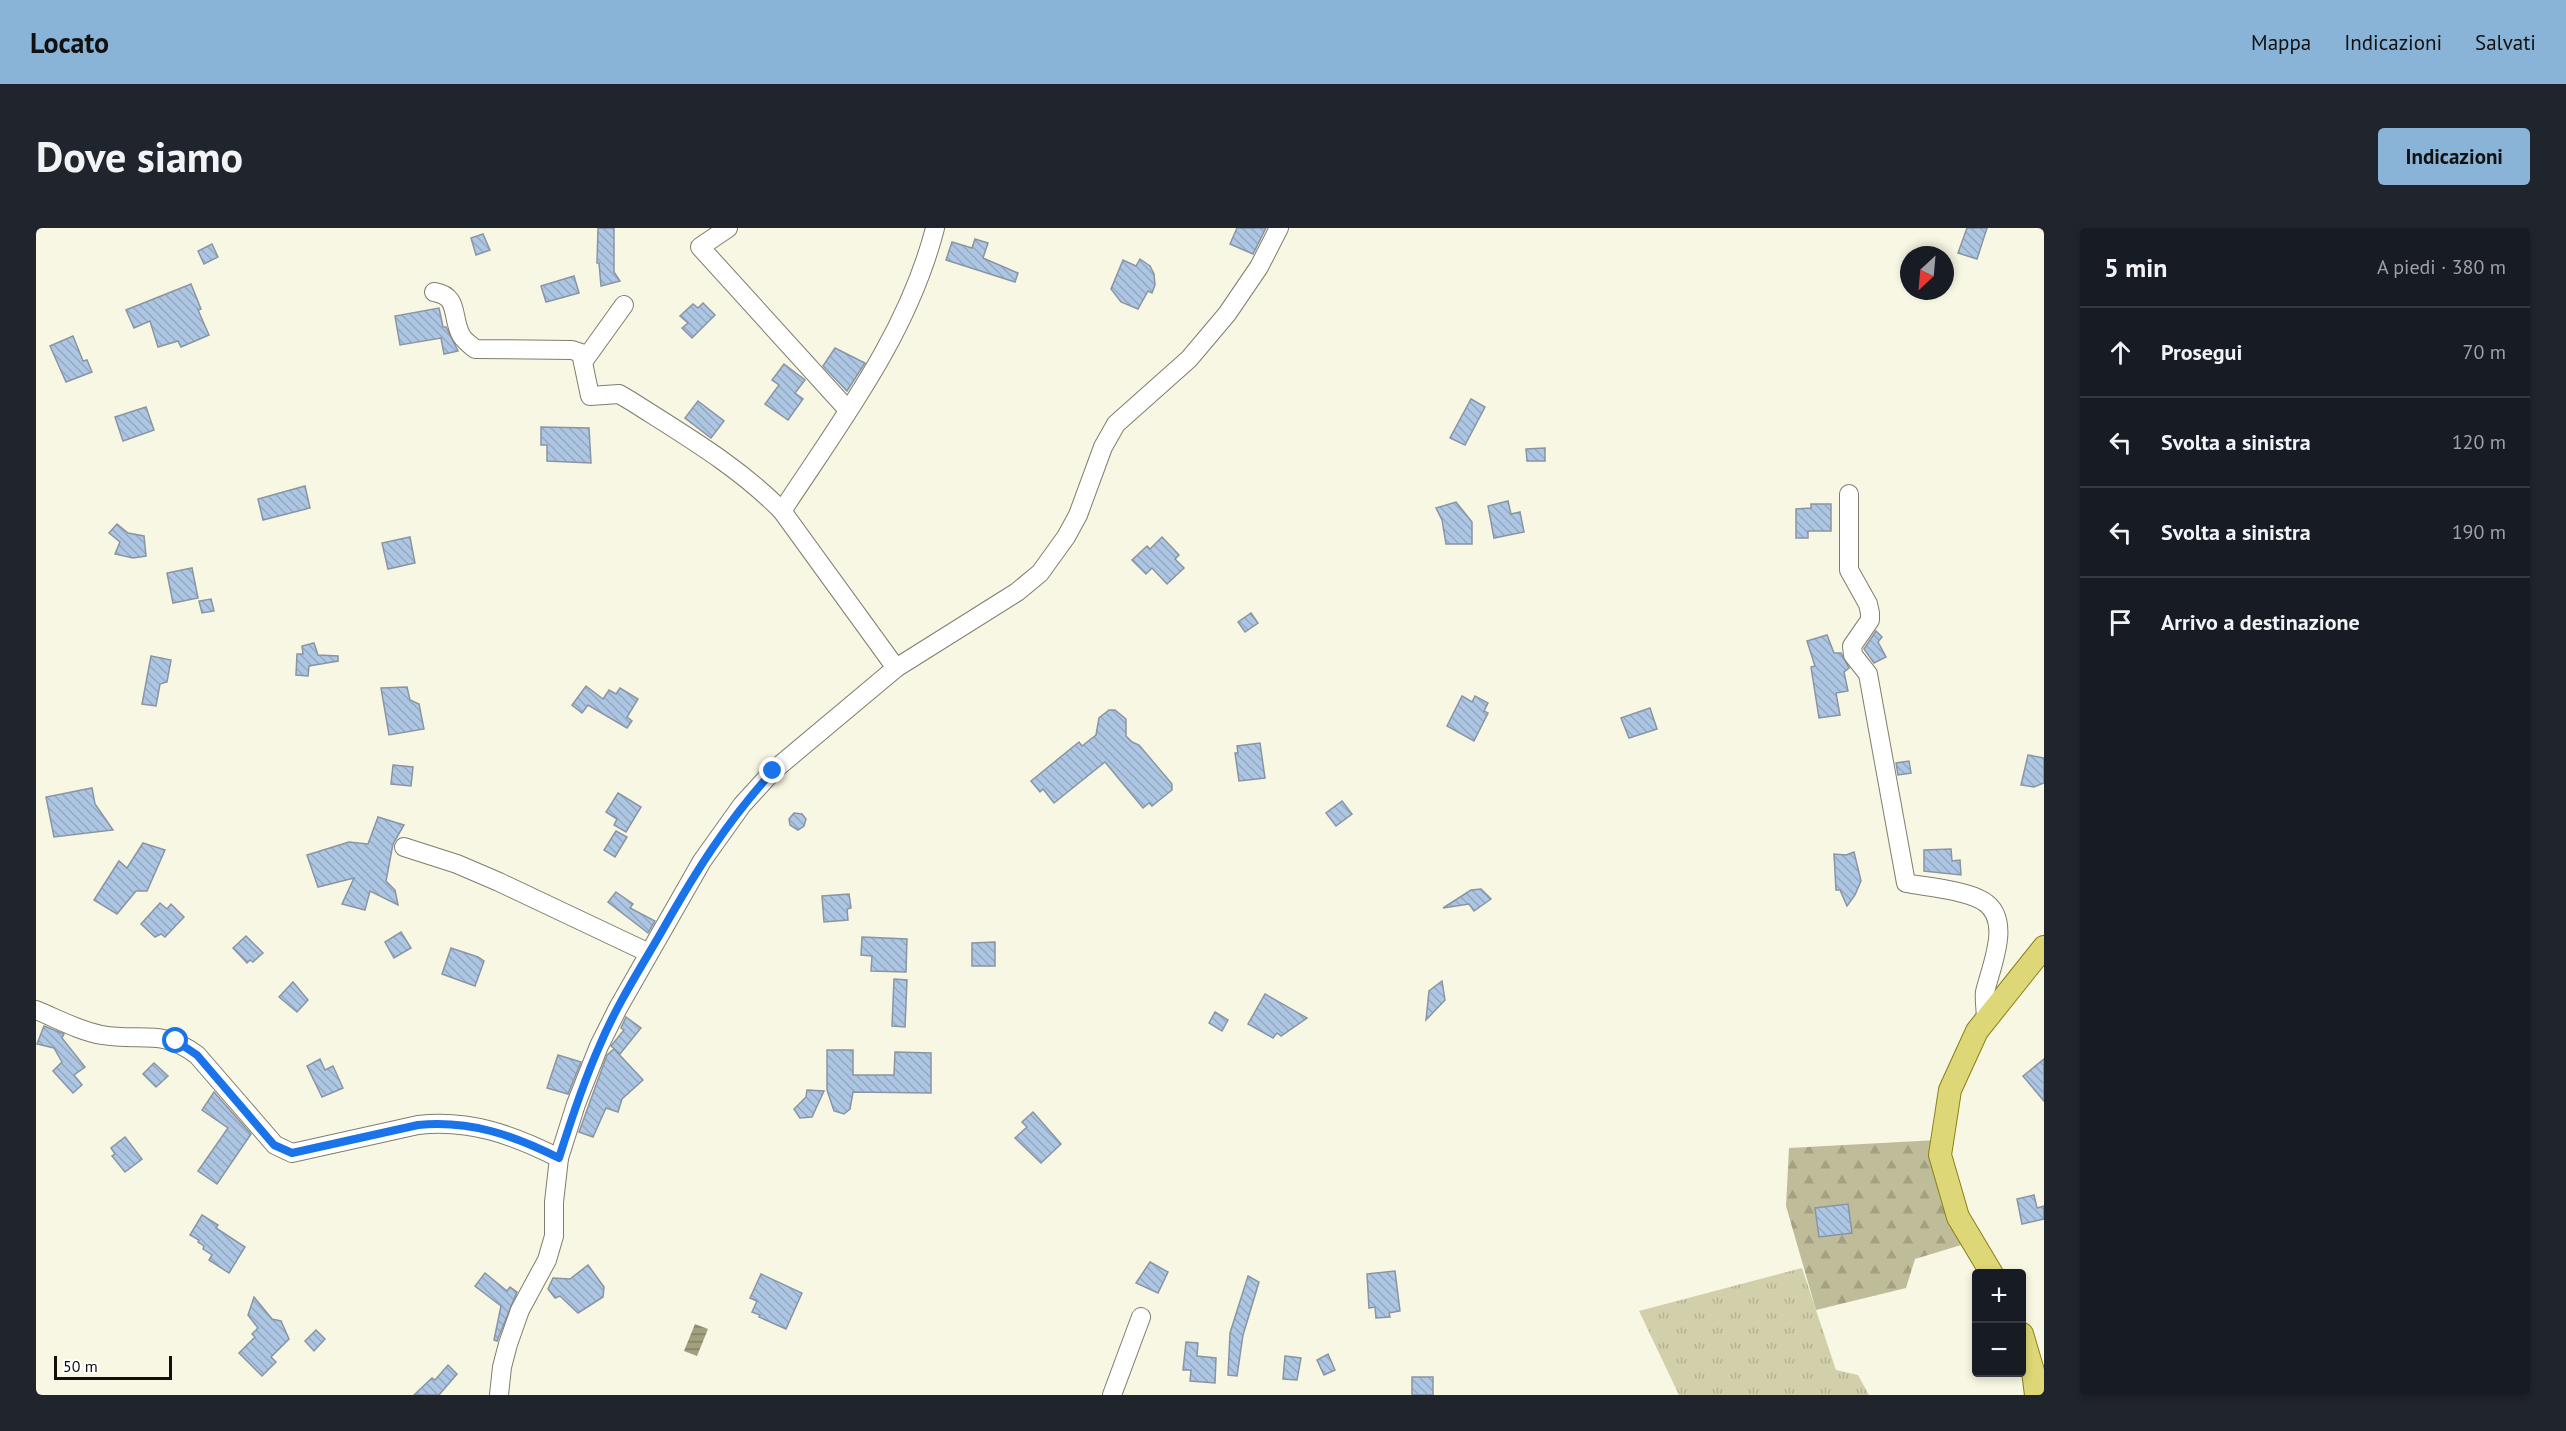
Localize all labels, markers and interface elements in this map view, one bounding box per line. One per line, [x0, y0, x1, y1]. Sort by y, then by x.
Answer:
text: Locato [30, 24, 109, 61]
text: Mappa [2251, 29, 2311, 56]
text: Indicazioni [2344, 29, 2442, 56]
text: Salvati [2475, 29, 2536, 56]
button: Indicazioni [2378, 128, 2530, 185]
text: Dove siamo [36, 129, 243, 184]
north arrow [1900, 246, 1954, 300]
text: 5 min [2104, 251, 2167, 284]
text: A piedi · 380 m [2377, 254, 2506, 280]
icon: ahead [2104, 336, 2137, 369]
text: Prosegui [2161, 338, 2242, 366]
text: 70 m [2463, 339, 2506, 365]
icon: left [2104, 426, 2137, 459]
text: Svolta a sinistra [2161, 428, 2311, 456]
text: 120 m [2452, 429, 2506, 455]
icon: left [2104, 516, 2137, 549]
text: Svolta a sinistra [2161, 518, 2311, 546]
text: 190 m [2452, 519, 2506, 545]
icon: arrive [2104, 606, 2137, 639]
text: Arrivo a destinazione [2161, 608, 2360, 636]
route end [759, 757, 785, 783]
route start [162, 1027, 188, 1053]
map controls [1972, 1269, 2026, 1377]
button: + [1972, 1269, 2026, 1323]
button: − [1972, 1323, 2026, 1377]
scale bar [54, 1353, 172, 1380]
text: 50 m [63, 1356, 98, 1376]

